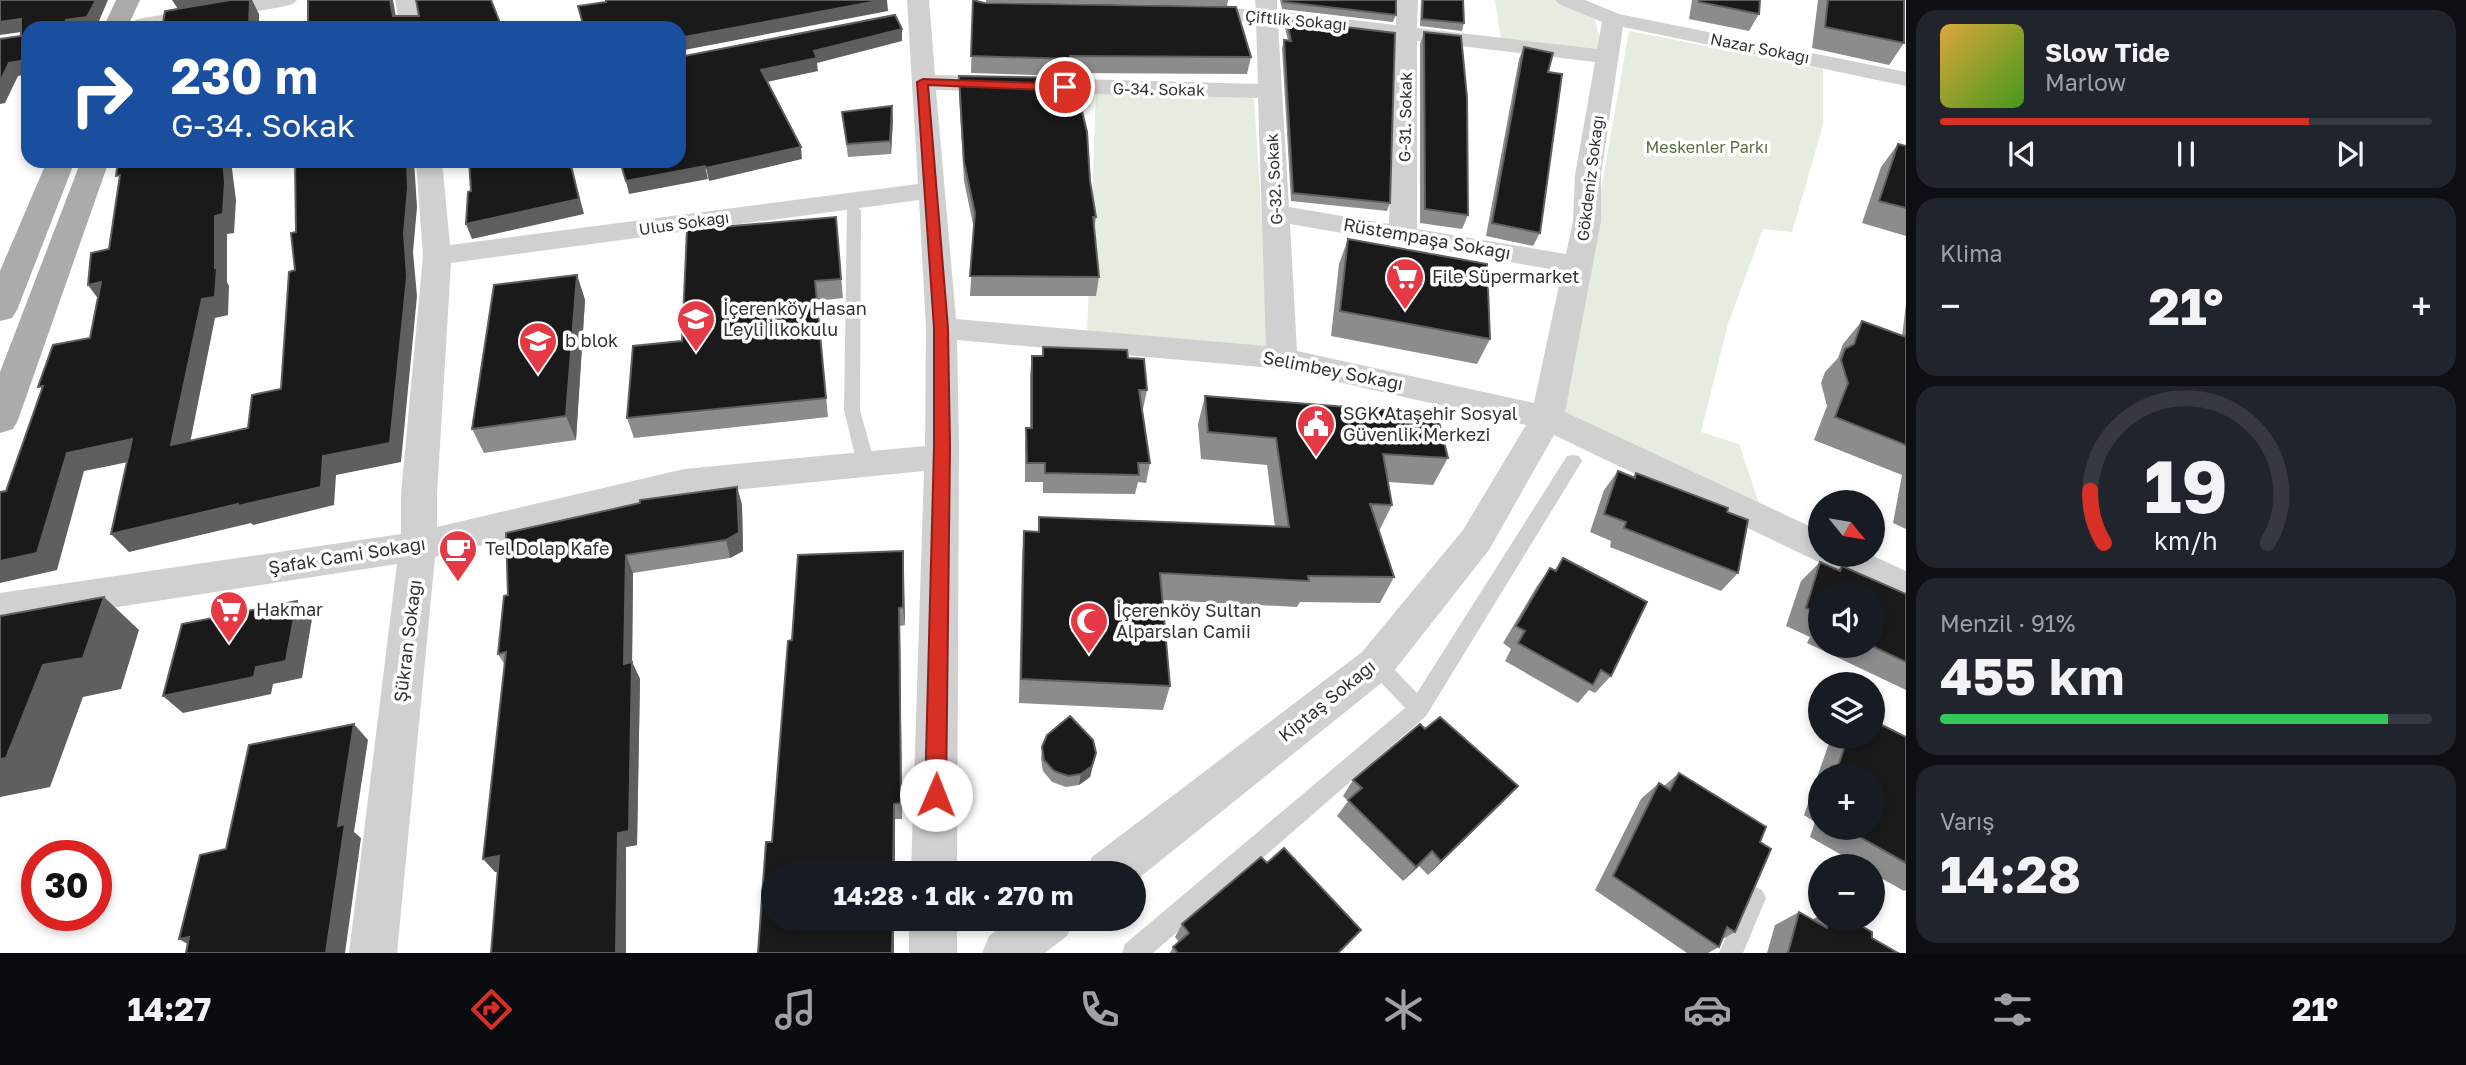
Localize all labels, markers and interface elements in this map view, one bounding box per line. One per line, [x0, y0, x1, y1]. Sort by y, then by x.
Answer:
street label: Çiftlik Sokağı [1244, 6, 1348, 34]
street label: Nazar Sokağı [1709, 29, 1811, 67]
text: Slow Tide [2045, 37, 2170, 68]
text: 230 m [171, 46, 318, 105]
icon: right [56, 49, 147, 140]
pin [1035, 57, 1095, 117]
icon: arrive [1046, 68, 1084, 106]
text: Marlow [2045, 68, 2126, 96]
street label: G-31. Sokak [1394, 72, 1416, 162]
street label: G-34. Sokak [1113, 78, 1205, 100]
text: G-34. Sokak [171, 106, 355, 144]
street label: Gökdeniz Sokağı [1572, 114, 1608, 242]
street label: G-32. Sokak [1262, 133, 1286, 225]
icon: previous [2003, 135, 2041, 173]
icon: pause [2167, 135, 2205, 173]
icon: next [2331, 135, 2369, 173]
park label: Meskenler Parkı [1646, 137, 1768, 157]
street label: Ulus Sokağı [638, 207, 730, 239]
street label: Rüstempaşa Sokağı [1342, 212, 1513, 264]
text: Klima [1940, 239, 2003, 267]
supermarket icon: File Süpermarket [1384, 256, 1426, 311]
place label: File Süpermarket [1432, 265, 1580, 287]
text: 21° [2148, 274, 2224, 336]
text: − [1940, 283, 1961, 328]
text: + [2411, 283, 2432, 328]
place label: İçerenköy Hasan Leyli İlkokulu [723, 297, 867, 340]
school or university icon: İçerenköy Hasan Leyli İlkokulu [675, 298, 717, 353]
school or university icon: b blok [517, 320, 559, 375]
place label: b blok [565, 329, 618, 351]
street label: Selimbey Sokağı [1261, 346, 1405, 394]
place label: SGK Ataşehir Sosyal Güvenlik Merkezi [1343, 402, 1518, 445]
public building icon: SGK Ataşehir Sosyal Güvenlik Merkezi [1295, 403, 1337, 458]
text: 19 [2144, 442, 2228, 529]
north arrow [1808, 490, 1885, 567]
map controls [1808, 490, 1885, 931]
text: km/h [2154, 524, 2218, 555]
cafe icon: Tel Dolap Kafe [437, 528, 479, 583]
street label: Şafak Cami Sokağı [267, 532, 427, 578]
place label: Tel Dolap Kafe [485, 537, 609, 559]
street label: Şükran Sokağı [389, 578, 425, 704]
button: sound [1808, 581, 1885, 658]
supermarket icon: Hakmar [208, 589, 250, 644]
place label: Hakmar [256, 598, 323, 620]
place label: İçerenköy Sultan Alparslan Camii [1116, 599, 1261, 642]
mosque icon: İçerenköy Sultan Alparslan Camii [1068, 600, 1110, 655]
text: Menzil · 91% [1940, 609, 2075, 637]
text: 455 km [1940, 644, 2125, 706]
street label: Kiptaş Sokağı [1274, 655, 1379, 746]
button: layers [1808, 672, 1885, 749]
position arrow [899, 758, 973, 832]
button: + [1808, 763, 1885, 840]
text: Varış [1940, 807, 1994, 835]
speed limit sign: 30 [21, 840, 112, 931]
text: 14:28 [1940, 842, 2081, 904]
button: − [1808, 854, 1885, 931]
text: 14:28 · 1 dk · 270 m [833, 880, 1074, 911]
icon: directions [467, 985, 516, 1034]
icon: music [771, 985, 820, 1034]
icon: phone [1075, 985, 1124, 1034]
icon: climate [1379, 985, 1428, 1034]
icon: car [1683, 985, 1732, 1034]
icon: filters [1988, 985, 2037, 1034]
text: 14:27 [128, 990, 211, 1028]
text: 21° [2292, 990, 2338, 1028]

